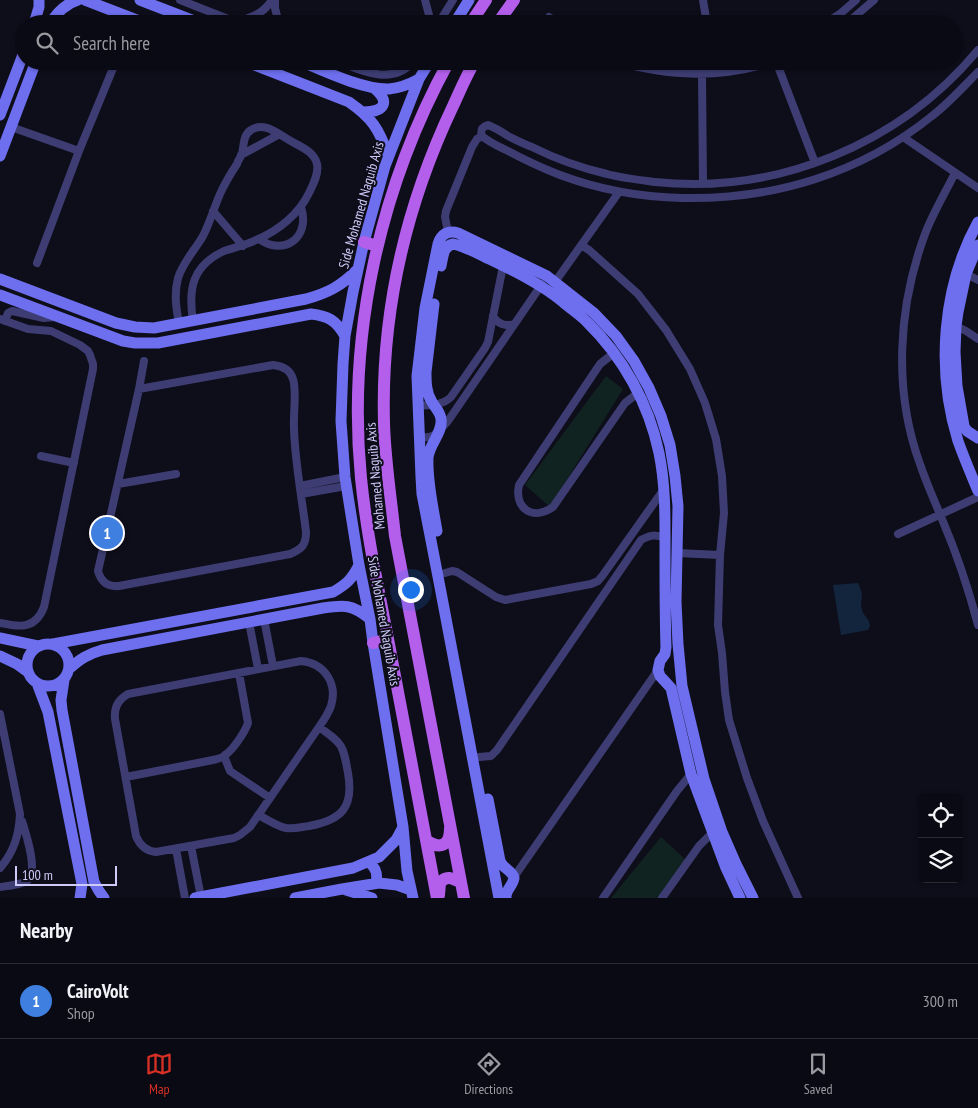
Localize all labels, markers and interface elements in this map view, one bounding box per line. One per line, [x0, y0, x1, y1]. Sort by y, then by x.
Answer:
search box [15, 15, 963, 70]
icon: search [33, 29, 61, 57]
text: Search here [73, 31, 150, 55]
street label: Side Mohamed Naguib Axis [334, 139, 388, 271]
street label: Mohamed Naguib Axis [361, 421, 389, 530]
pin: 1 [91, 514, 123, 552]
street label: Side Mohamed Naguib Axis [364, 555, 404, 687]
your location [398, 577, 424, 603]
map controls [918, 793, 963, 883]
button: locate [918, 793, 963, 838]
button: layers [918, 838, 963, 883]
scale bar [15, 863, 118, 886]
text: 100 m [22, 866, 53, 884]
text: Nearby [20, 917, 73, 944]
text: CairoVolt [67, 979, 129, 1003]
text: 1 [32, 991, 40, 1011]
text: 300 m [923, 991, 958, 1011]
text: Shop [67, 1003, 95, 1023]
tab: Map [145, 1050, 173, 1098]
tab: Directions [464, 1050, 513, 1098]
tab: Saved [804, 1050, 833, 1098]

